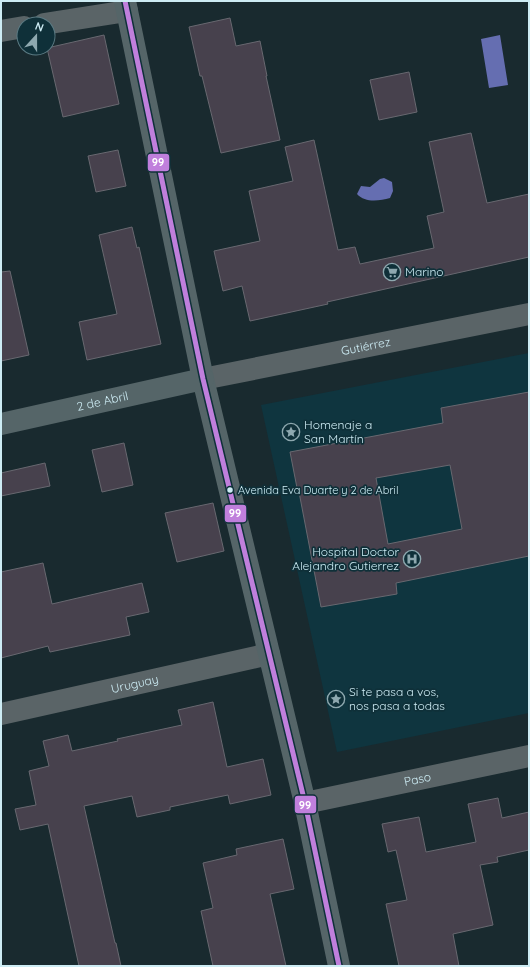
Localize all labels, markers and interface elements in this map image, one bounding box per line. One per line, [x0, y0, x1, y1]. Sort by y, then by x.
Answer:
north arrow [16, 16, 56, 56]
text: N [33, 19, 46, 35]
line badge: 99 [147, 153, 170, 172]
text: 99 [152, 155, 164, 169]
supermarket icon: Marino [382, 262, 402, 282]
place label: Marino [405, 264, 444, 279]
street label: Gutiérrez [340, 334, 392, 358]
street label: 2 de Abril [75, 388, 130, 414]
place label: Homenaje a San Martín [304, 417, 372, 446]
place icon: Homenaje a San Martín [281, 422, 301, 442]
place label: Avenida Eva Duarte y 2 de Abril [238, 483, 398, 497]
marker: Avenida Eva Duarte y 2 de Abril [225, 485, 235, 495]
line badge: 99 [224, 504, 247, 523]
text: 99 [229, 506, 241, 520]
place label: Hospital Doctor Alejandro Gutierrez [292, 544, 399, 573]
hospital icon: Hospital Doctor Alejandro Gutierrez [402, 549, 422, 569]
street label: Uruguay [109, 671, 160, 696]
place label: Si te pasa a vos, nos pasa a todas [349, 684, 445, 713]
place icon: Si te pasa a vos, nos pasa a todas [326, 689, 346, 709]
street label: Paso [403, 769, 432, 789]
line badge: 99 [294, 795, 317, 814]
text: 99 [299, 798, 311, 812]

